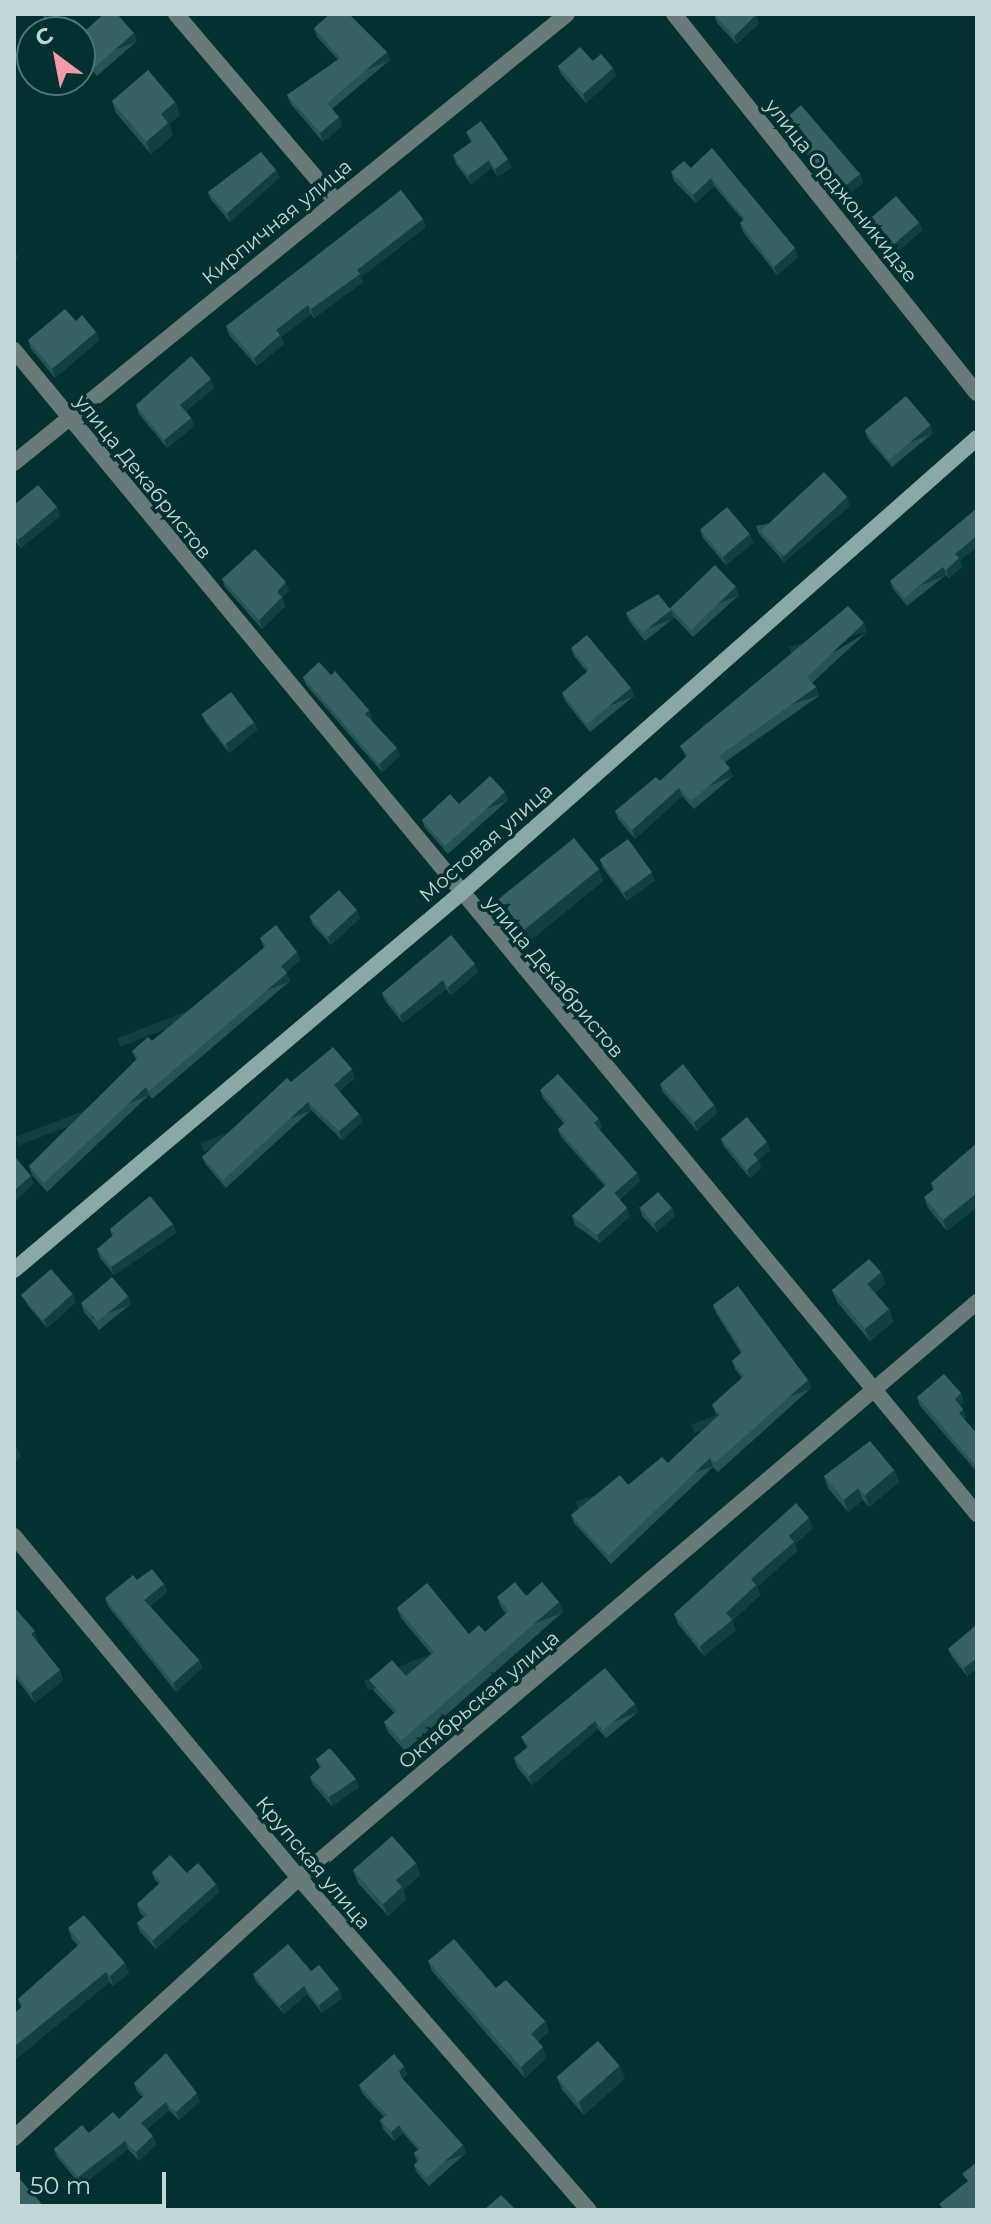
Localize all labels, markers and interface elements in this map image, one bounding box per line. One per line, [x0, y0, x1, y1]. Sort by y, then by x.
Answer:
north arrow [16, 16, 96, 96]
text: С [30, 21, 58, 53]
street label: улица Орджоникидзе [760, 94, 922, 288]
street label: Кирпичная улица [197, 154, 357, 290]
street label: улица Декабристов [69, 390, 217, 564]
street label: Мостовая улица [415, 779, 557, 907]
street label: улица Декабристов [479, 891, 629, 1063]
street label: Октябрьская улица [394, 1626, 564, 1774]
street label: Крупская улица [250, 1792, 376, 1934]
scale bar [20, 2156, 170, 2206]
text: 50 m [30, 2171, 91, 2200]

